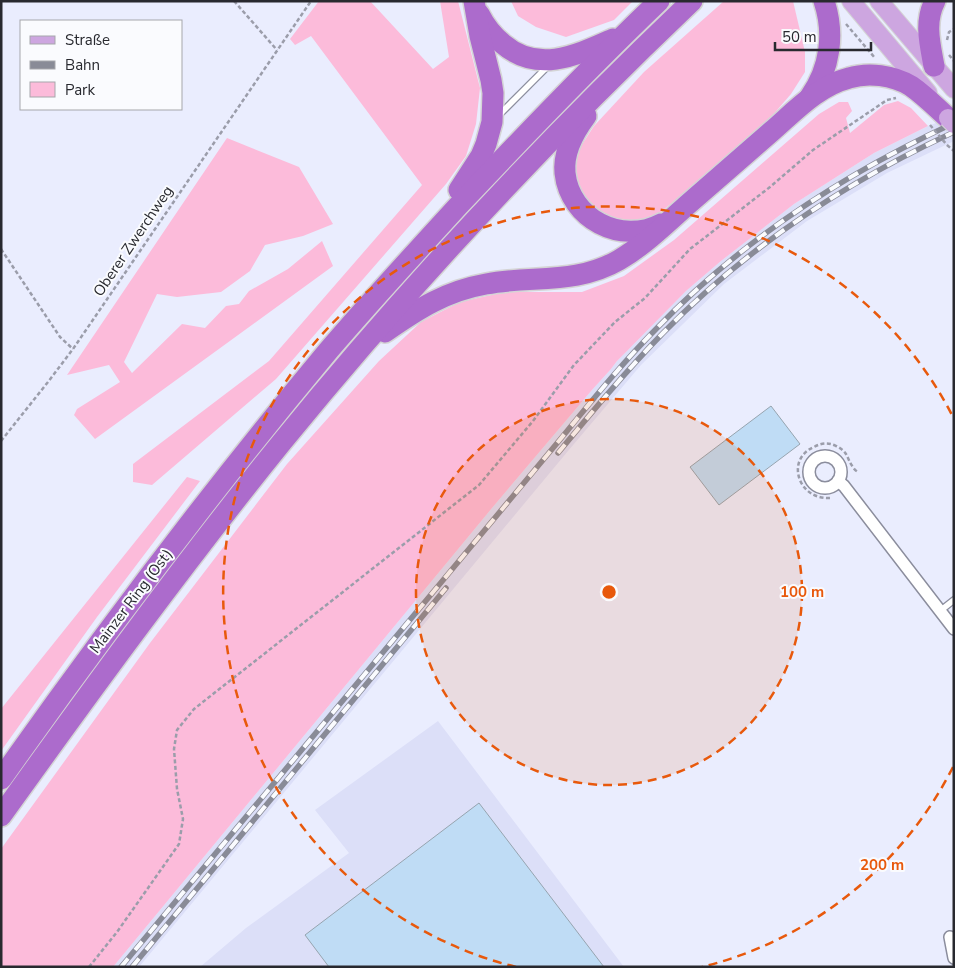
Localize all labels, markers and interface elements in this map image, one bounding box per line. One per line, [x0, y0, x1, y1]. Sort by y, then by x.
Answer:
legend [20, 20, 182, 110]
scale bar [775, 20, 871, 52]
text: 50 m [782, 27, 817, 47]
text: Straße [65, 30, 110, 50]
text: Bahn [65, 55, 100, 75]
text: Park [65, 80, 95, 100]
street label: Oberer Zwerchweg [88, 182, 178, 300]
street label: Mainzer Ring (Ost) [85, 545, 177, 657]
text: 100 m [780, 582, 824, 602]
centre of rings [600, 583, 618, 601]
text: 200 m [860, 855, 904, 875]

